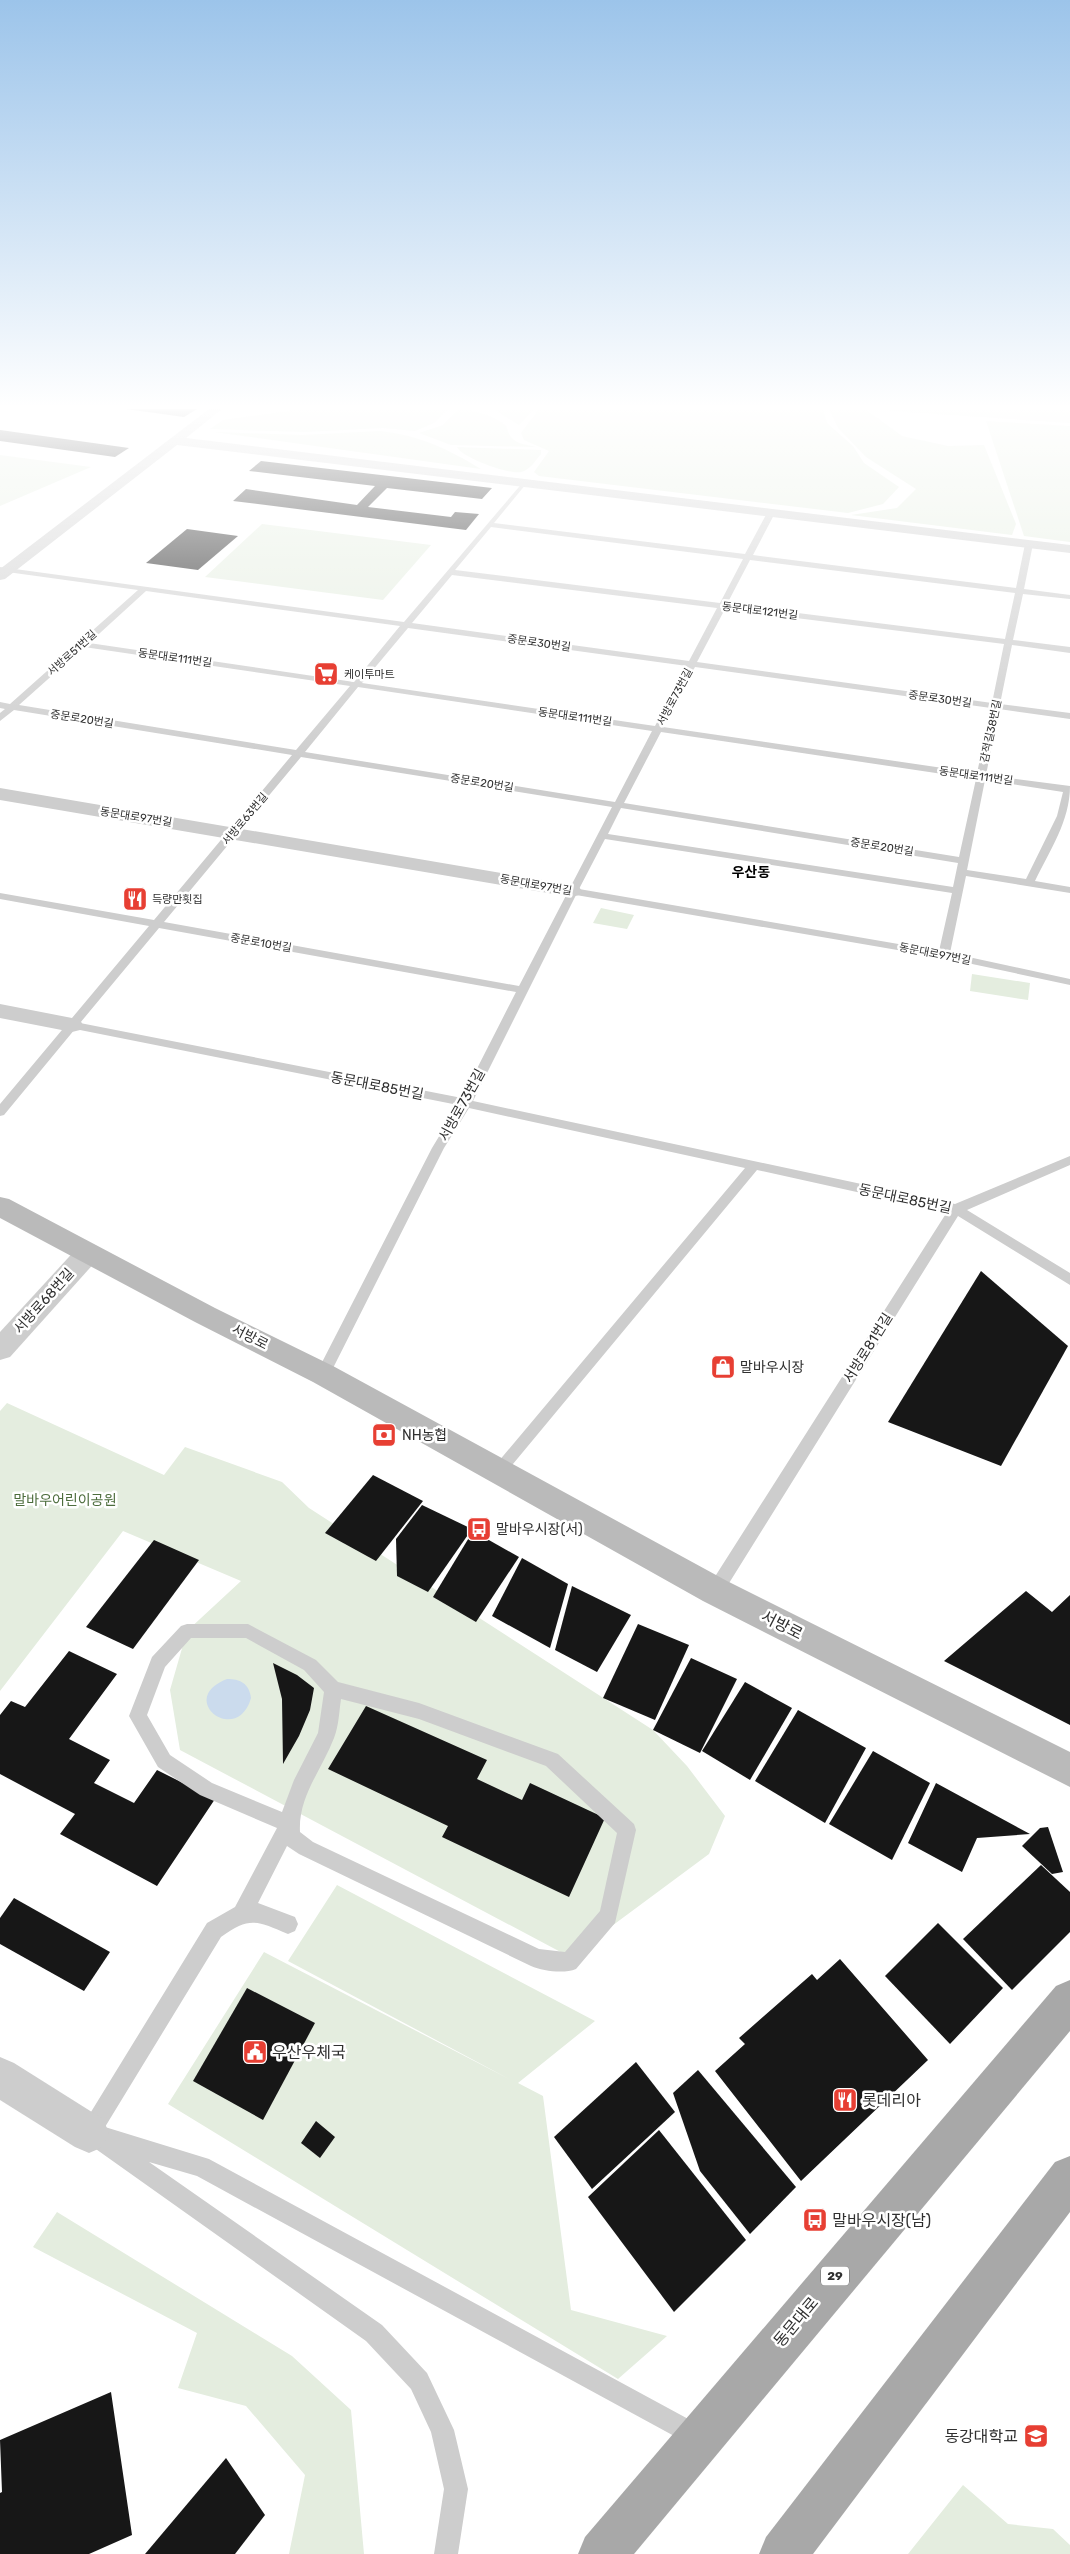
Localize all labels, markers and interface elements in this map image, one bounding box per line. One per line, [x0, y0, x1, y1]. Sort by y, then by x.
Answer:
street label: 동문대로121번길 [721, 600, 799, 622]
street label: 서방로51번길 [45, 628, 99, 678]
street label: 중문로30번길 [506, 632, 572, 654]
street label: 동문대로111번길 [137, 646, 213, 670]
supermarket icon: 케이투마트 [313, 661, 339, 687]
street label: 서방로73번길 [655, 666, 695, 728]
place label: 케이투마트 [344, 668, 395, 681]
street label: 중문로30번길 [907, 688, 973, 710]
street label: 감적길38번길 [978, 698, 1004, 764]
street label: 동문대로111번길 [537, 705, 613, 729]
street label: 중문로20번길 [49, 708, 115, 730]
street label: 동문대로111번길 [938, 764, 1014, 788]
street label: 중문로20번길 [449, 772, 515, 794]
street label: 서방로63번길 [220, 790, 270, 848]
street label: 동문대로97번길 [99, 805, 173, 829]
street label: 중문로20번길 [849, 836, 915, 858]
district label: 우산동 [732, 864, 770, 881]
street label: 동문대로97번길 [499, 872, 573, 898]
restaurant icon: 득량만횟집 [122, 886, 148, 912]
place label: 득량만횟집 [152, 893, 203, 906]
street label: 중문로10번길 [229, 931, 293, 955]
street label: 동문대로97번길 [898, 941, 972, 967]
street label: 서방로73번길 [435, 1066, 489, 1144]
street label: 동문대로85번길 [329, 1069, 425, 1103]
street label: 동문대로85번길 [857, 1181, 953, 1217]
street label: 서방로68번길 [10, 1265, 78, 1337]
street label: 서방로81번길 [840, 1310, 896, 1386]
street label: 서방로 [229, 1321, 271, 1353]
shop icon: 말바우시장 [710, 1354, 736, 1380]
place label: 말바우시장 [740, 1359, 805, 1376]
bank icon: NH농협 [371, 1422, 397, 1448]
place label: NH농협 [402, 1427, 448, 1444]
park label: 말바우어린이공원 [13, 1492, 117, 1509]
bus stop icon: 말바우시장(서) [466, 1516, 492, 1542]
place label: 말바우시장(서) [496, 1521, 583, 1538]
street label: 서방로 [758, 1607, 806, 1644]
public building icon: 우산우체국 [242, 2039, 268, 2065]
place label: 우산우체국 [272, 2043, 346, 2062]
restaurant icon: 롯데리아 [832, 2087, 858, 2113]
place label: 롯데리아 [862, 2091, 921, 2110]
bus stop icon: 말바우시장(남) [802, 2207, 828, 2233]
place label: 말바우시장(남) [832, 2211, 931, 2230]
road number: 29 [821, 2266, 849, 2286]
street label: 동문대로 [770, 2293, 822, 2351]
school or university icon: 동강대학교 [1023, 2423, 1049, 2449]
place label: 동강대학교 [944, 2427, 1018, 2446]

